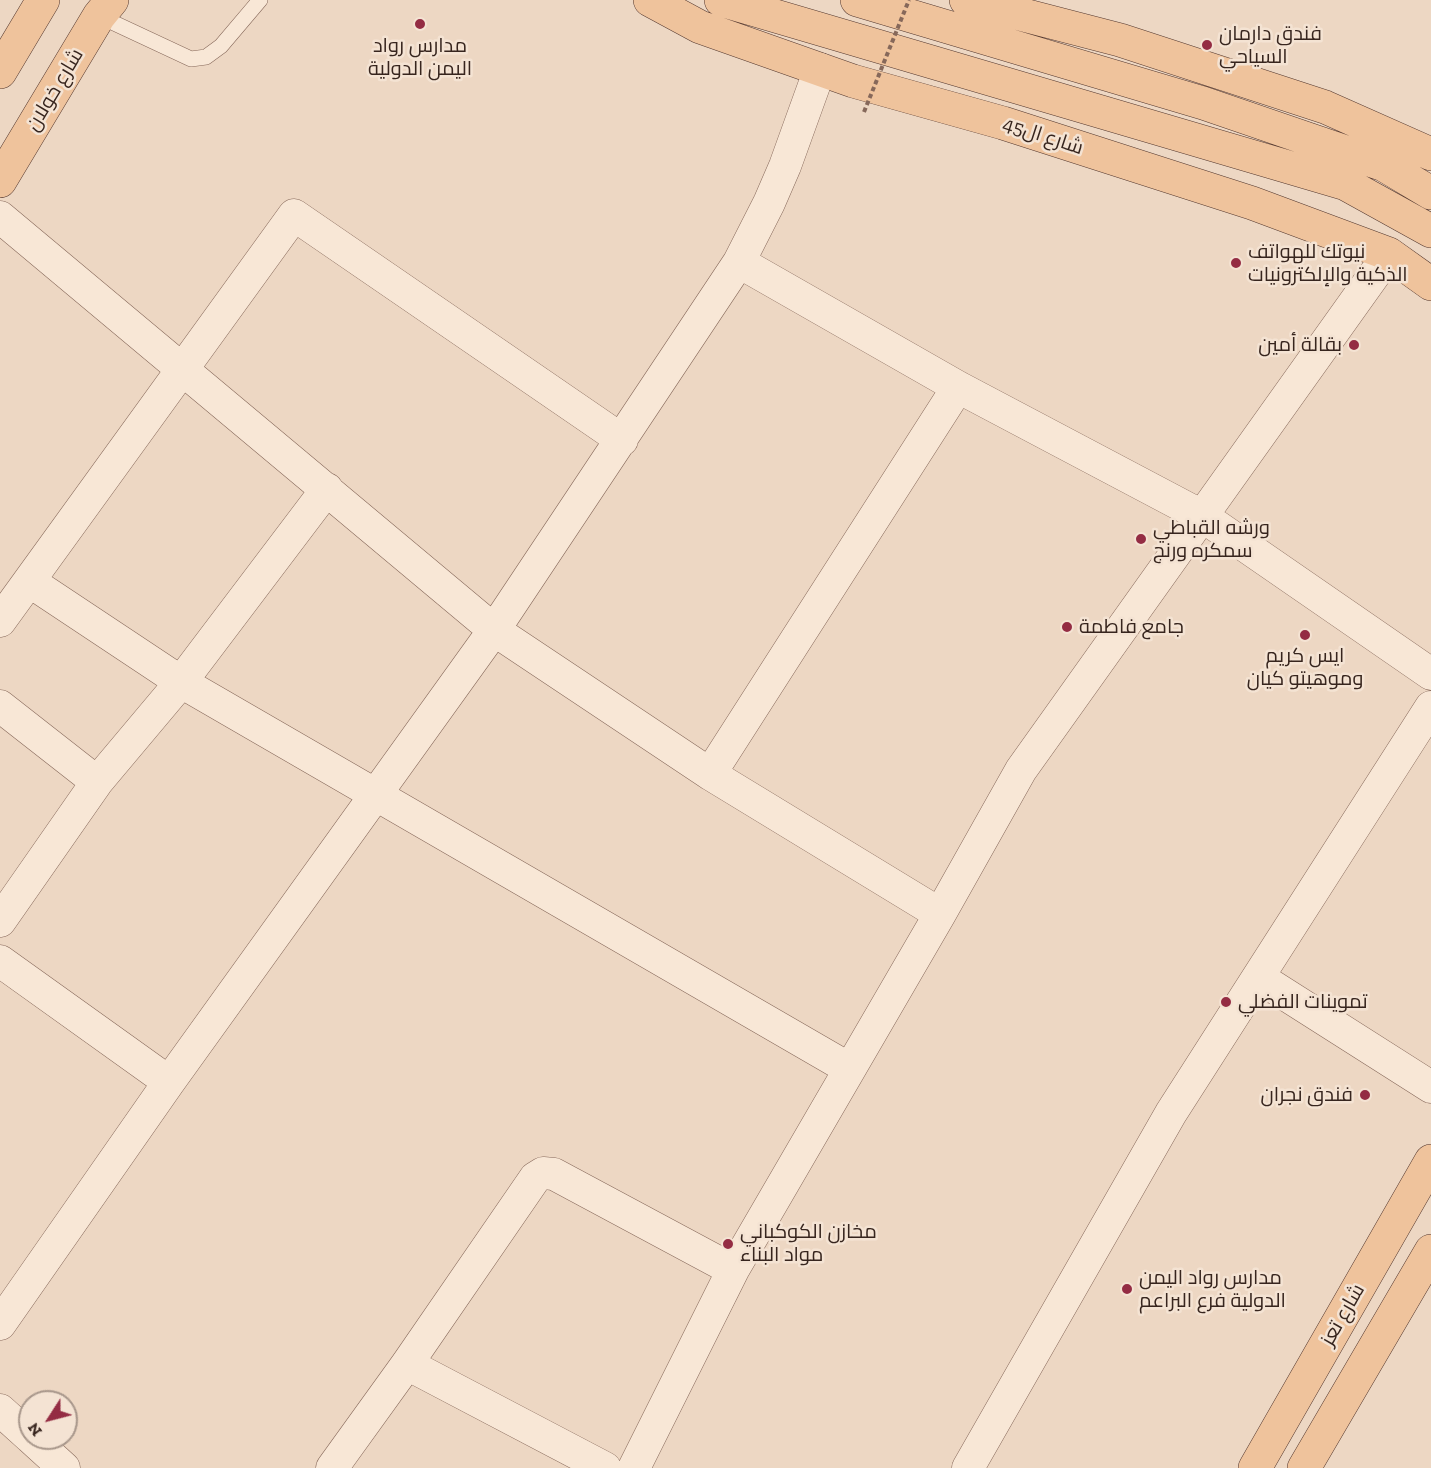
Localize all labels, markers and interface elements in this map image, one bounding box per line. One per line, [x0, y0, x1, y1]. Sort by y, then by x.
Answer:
marker: مدارس رواد اليمن الدولية [413, 17, 427, 31]
place label: فندق دارمان السياحي [1219, 22, 1322, 69]
place label: مدارس رواد اليمن الدولية [368, 34, 472, 81]
marker: فندق دارمان السياحي [1200, 38, 1214, 52]
street label: شارع خولان [21, 44, 89, 136]
street label: شارع ال45 [1000, 112, 1086, 160]
place label: نيوتك للهواتف الذكية والإلكترونيات [1248, 240, 1408, 287]
marker: نيوتك للهواتف الذكية والإلكترونيات [1229, 256, 1243, 270]
place label: بقالة أمين [1258, 333, 1342, 357]
marker: بقالة أمين [1347, 338, 1361, 352]
place label: ورشه القباطي سمكره ورنج [1153, 516, 1270, 563]
marker: ورشه القباطي سمكره ورنج [1134, 532, 1148, 546]
place label: جامع فاطمة [1079, 615, 1184, 639]
marker: جامع فاطمة [1060, 620, 1074, 634]
marker: ايس كريم وموهيتو كيان [1298, 628, 1312, 642]
place label: ايس كريم وموهيتو كيان [1247, 644, 1363, 691]
place label: تموينات الفضلي [1238, 990, 1368, 1014]
marker: تموينات الفضلي [1219, 995, 1233, 1009]
place label: فندق نجران [1260, 1083, 1353, 1107]
marker: فندق نجران [1358, 1088, 1372, 1102]
place label: مخازن الكوكباني مواد البناء [740, 1220, 877, 1267]
marker: مخازن الكوكباني مواد البناء [721, 1237, 735, 1251]
place label: مدارس رواد اليمن الدولية فرع البراعم [1139, 1266, 1286, 1313]
street label: شارع تعز [1316, 1280, 1370, 1350]
marker: مدارس رواد اليمن الدولية فرع البراعم [1120, 1282, 1134, 1296]
north arrow [18, 1390, 78, 1450]
text: N [23, 1419, 46, 1440]

